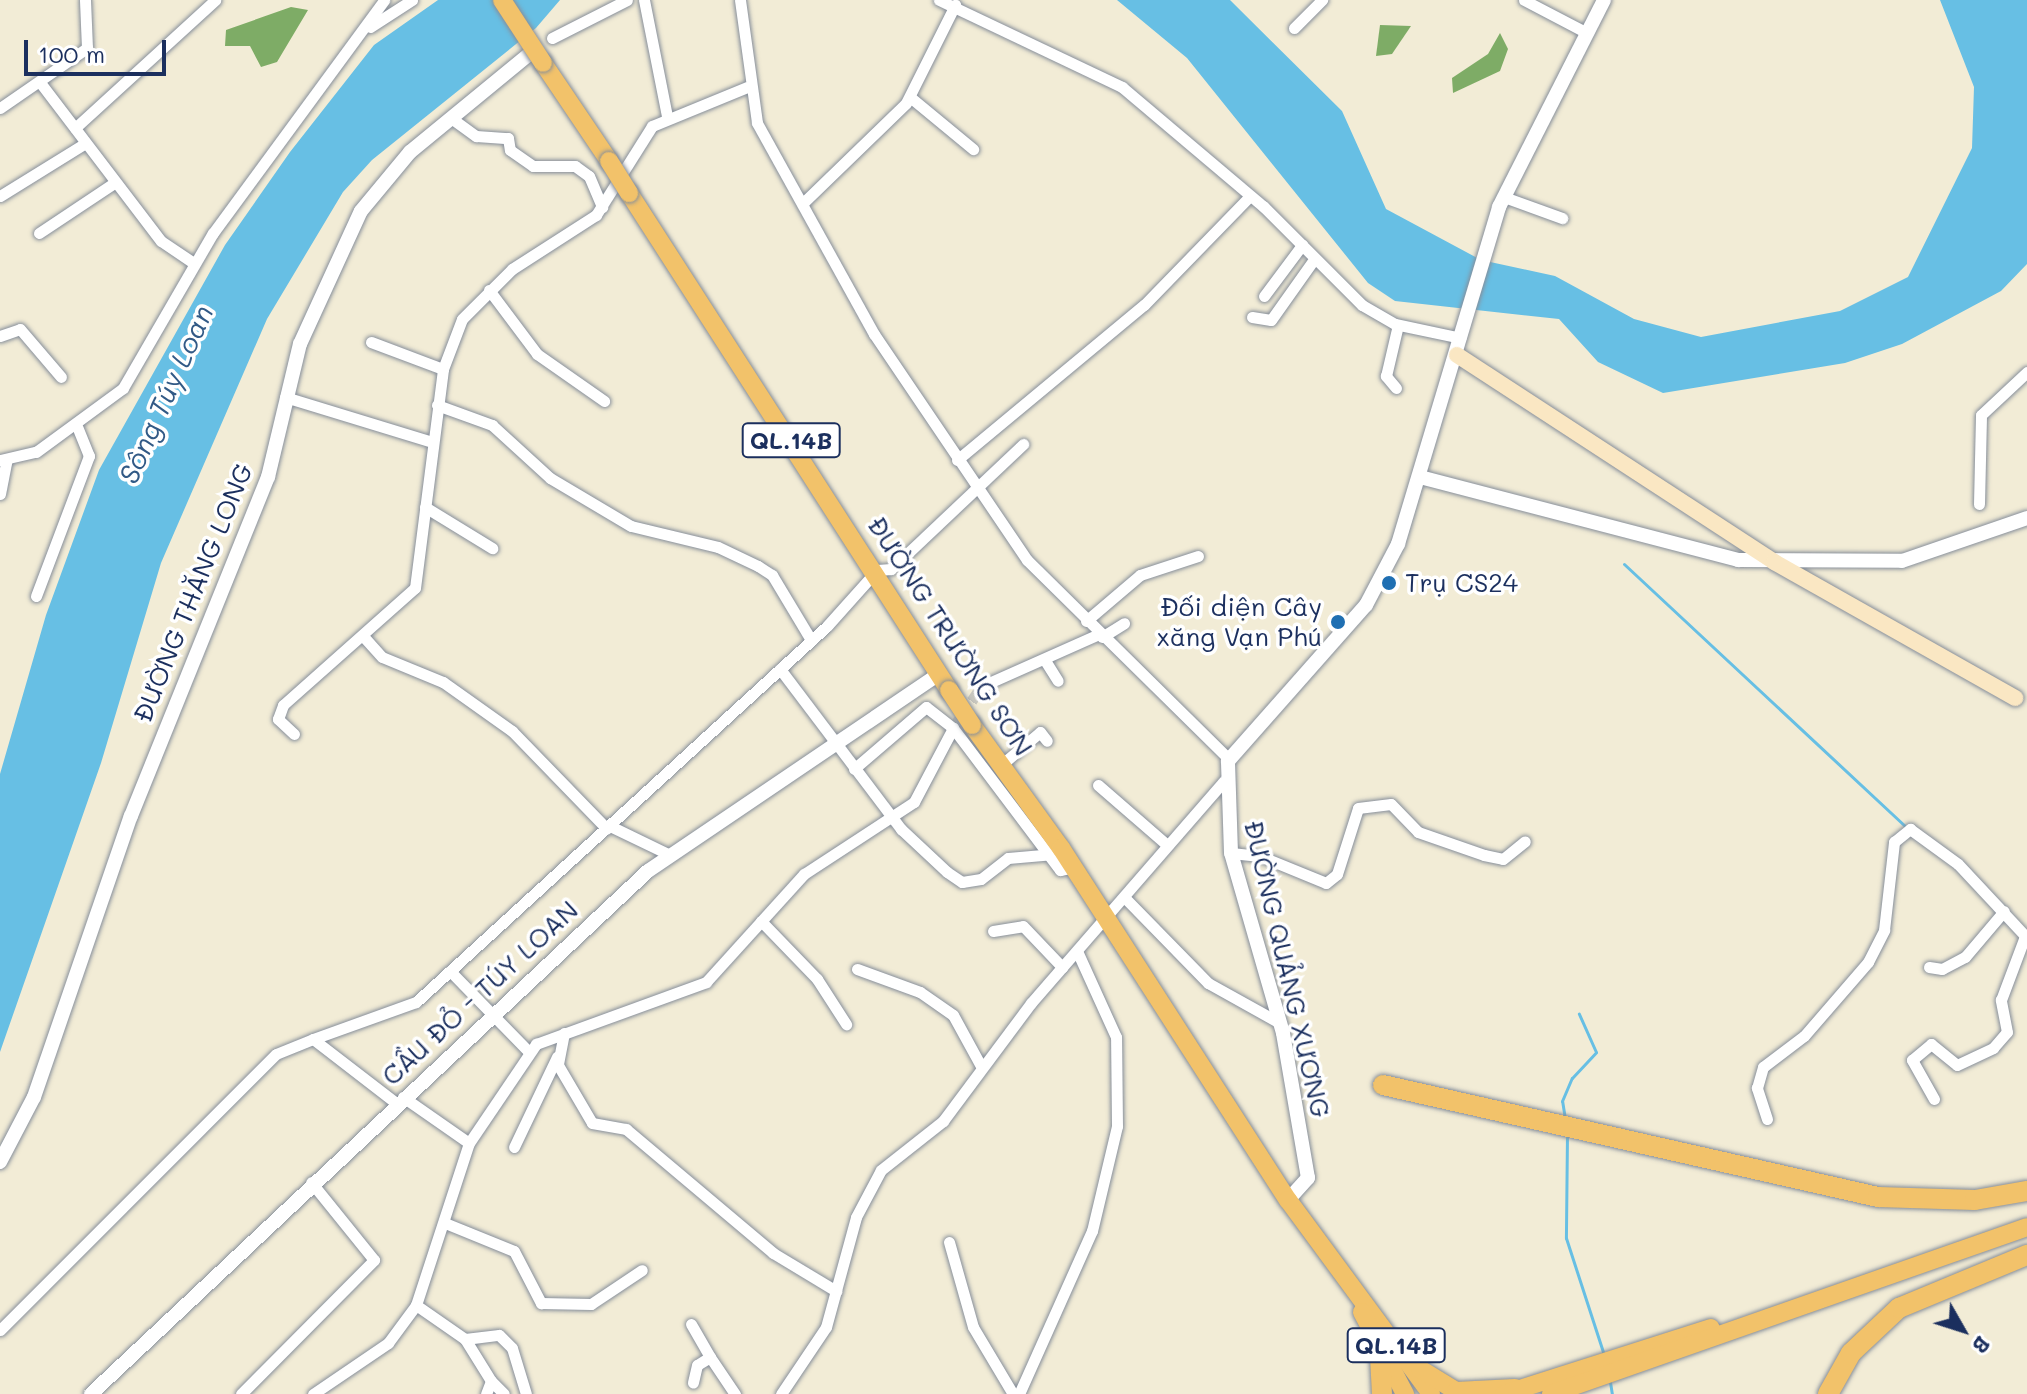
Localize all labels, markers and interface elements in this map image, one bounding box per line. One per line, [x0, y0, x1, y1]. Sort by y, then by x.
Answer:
scale bar [28, 24, 170, 74]
text: 100 m [38, 38, 105, 69]
water label: Sông Túy Loan [111, 300, 219, 488]
road number: QL.14B [741, 420, 841, 460]
street label: ĐƯỜNG THĂNG LONG [127, 459, 259, 727]
street label: ĐƯỜNG TRƯỜNG SƠN [861, 511, 1039, 761]
place label: Trụ CS24 [1405, 567, 1518, 599]
marker: Trụ CS24 [1380, 574, 1398, 592]
place label: Đối diện Cây xăng Vạn Phú [1156, 591, 1322, 652]
marker: Đối diện Cây xăng Vạn Phú [1329, 613, 1347, 631]
street label: ĐƯỜNG QUẢNG XƯƠNG [1238, 817, 1336, 1121]
street label: CẦU ĐỎ - TÚY LOAN [376, 894, 584, 1092]
north arrow [1923, 1290, 2003, 1370]
road number: QL.14B [1346, 1325, 1446, 1365]
text: B [1966, 1331, 1998, 1360]

